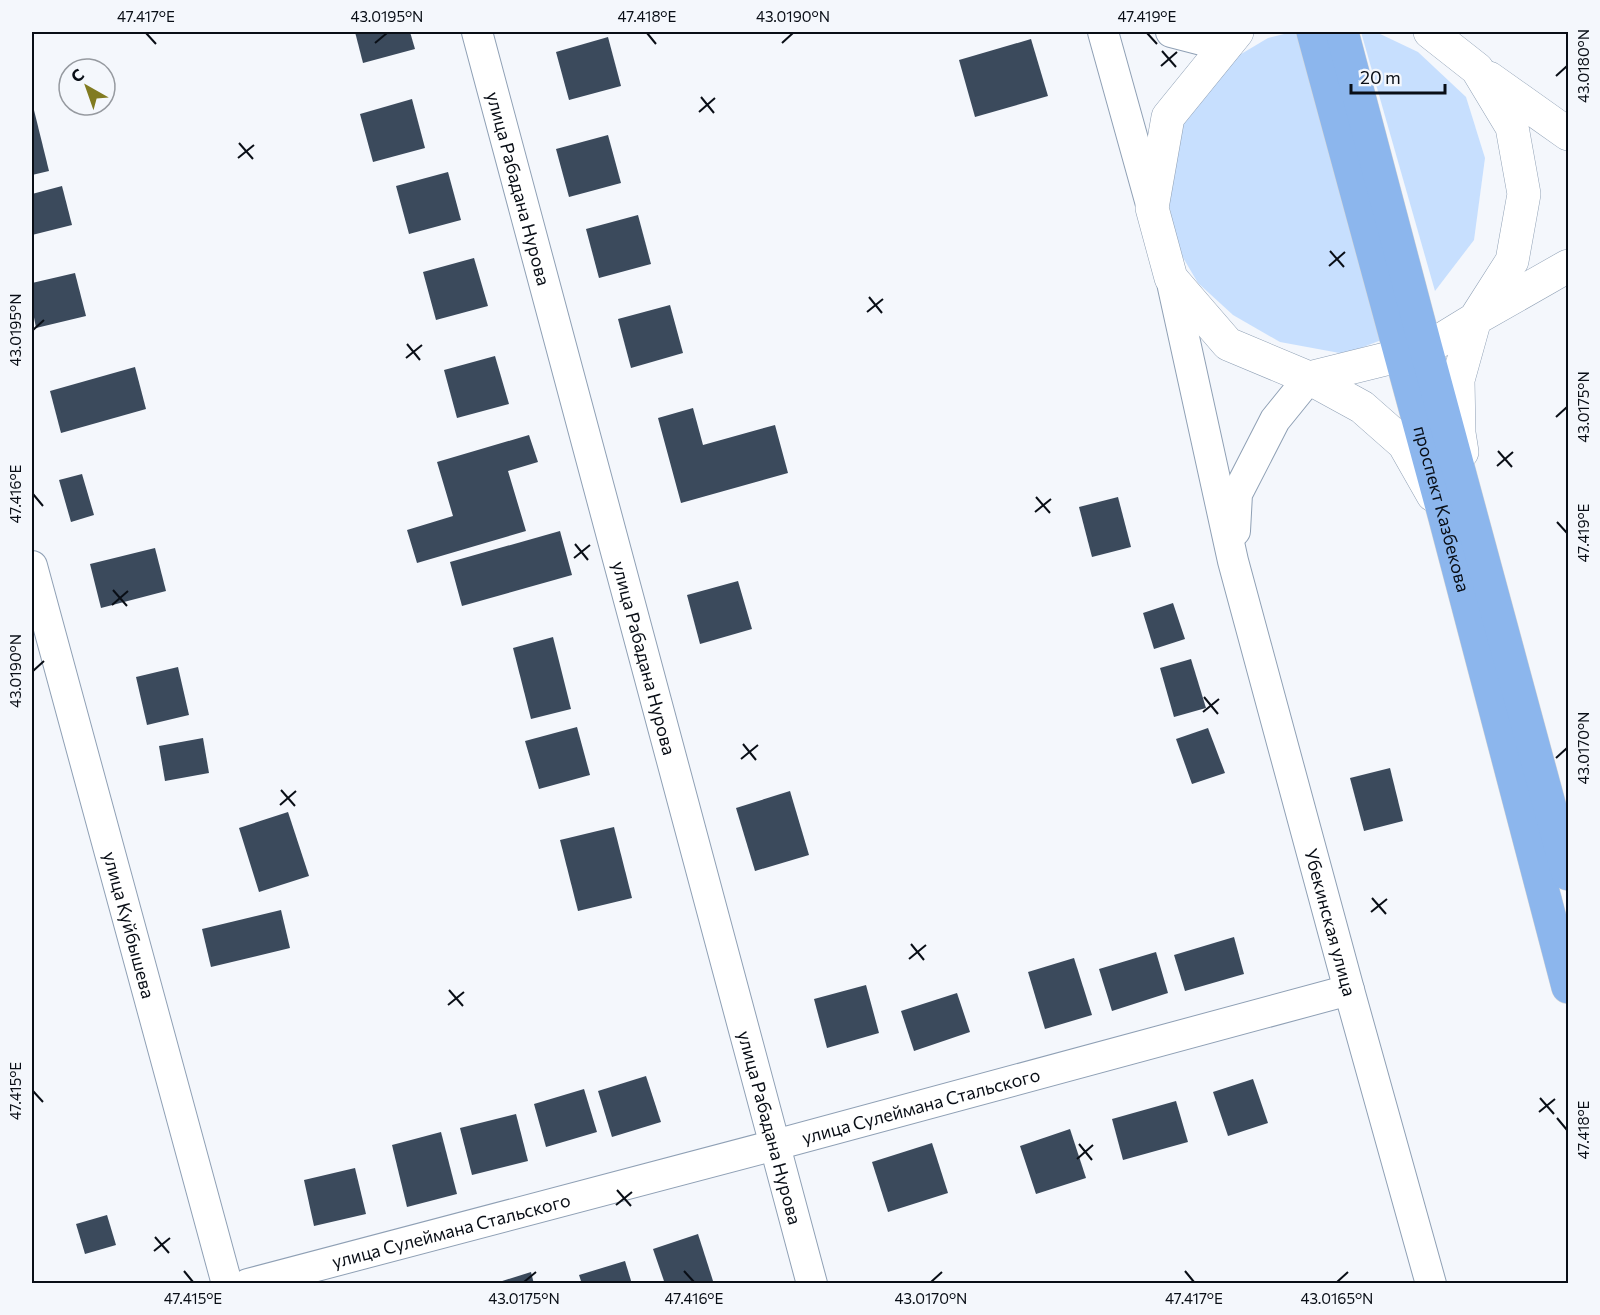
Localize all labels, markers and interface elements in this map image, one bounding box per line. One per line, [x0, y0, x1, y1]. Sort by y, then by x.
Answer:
text: 47.417°E [117, 7, 175, 25]
text: 43.0195°N [351, 7, 423, 25]
text: 47.418°E [618, 7, 677, 25]
text: 43.0190°N [756, 7, 830, 25]
text: 47.419°E [1118, 7, 1177, 25]
text: 43.0180°N [1574, 29, 1592, 103]
north arrow [57, 57, 117, 117]
scale bar [1351, 57, 1446, 95]
text: С [67, 64, 87, 86]
text: 20 m [1360, 66, 1401, 88]
street label: улица Рабадана Нурова [482, 89, 555, 288]
text: 43.0195°N [6, 294, 24, 366]
text: 43.0175°N [1574, 371, 1592, 443]
street label: проспект Казбекова [1409, 423, 1475, 594]
text: 47.416°E [6, 464, 24, 523]
text: 47.419°E [1574, 503, 1592, 562]
street label: улица Рабадана Нурова [608, 559, 681, 757]
text: 43.0190°N [6, 634, 24, 708]
text: 43.0170°N [1574, 712, 1592, 784]
street label: Убекинская улица [1300, 846, 1361, 999]
street label: улица Куйбышева [99, 849, 160, 1001]
street label: улица Рабадана Нурова [734, 1028, 807, 1227]
text: 47.415°E [6, 1062, 24, 1120]
street label: улица Сулеймана Стальского [799, 1063, 1042, 1148]
text: 47.418°E [1574, 1100, 1592, 1159]
street label: улица Сулеймана Стальского [329, 1188, 573, 1272]
text: 47.415°E [164, 1289, 222, 1307]
text: 43.0175°N [488, 1289, 560, 1307]
text: 47.416°E [665, 1289, 724, 1307]
text: 43.0170°N [895, 1289, 967, 1307]
text: 47.417°E [1165, 1289, 1223, 1307]
text: 43.0165°N [1301, 1289, 1373, 1307]

